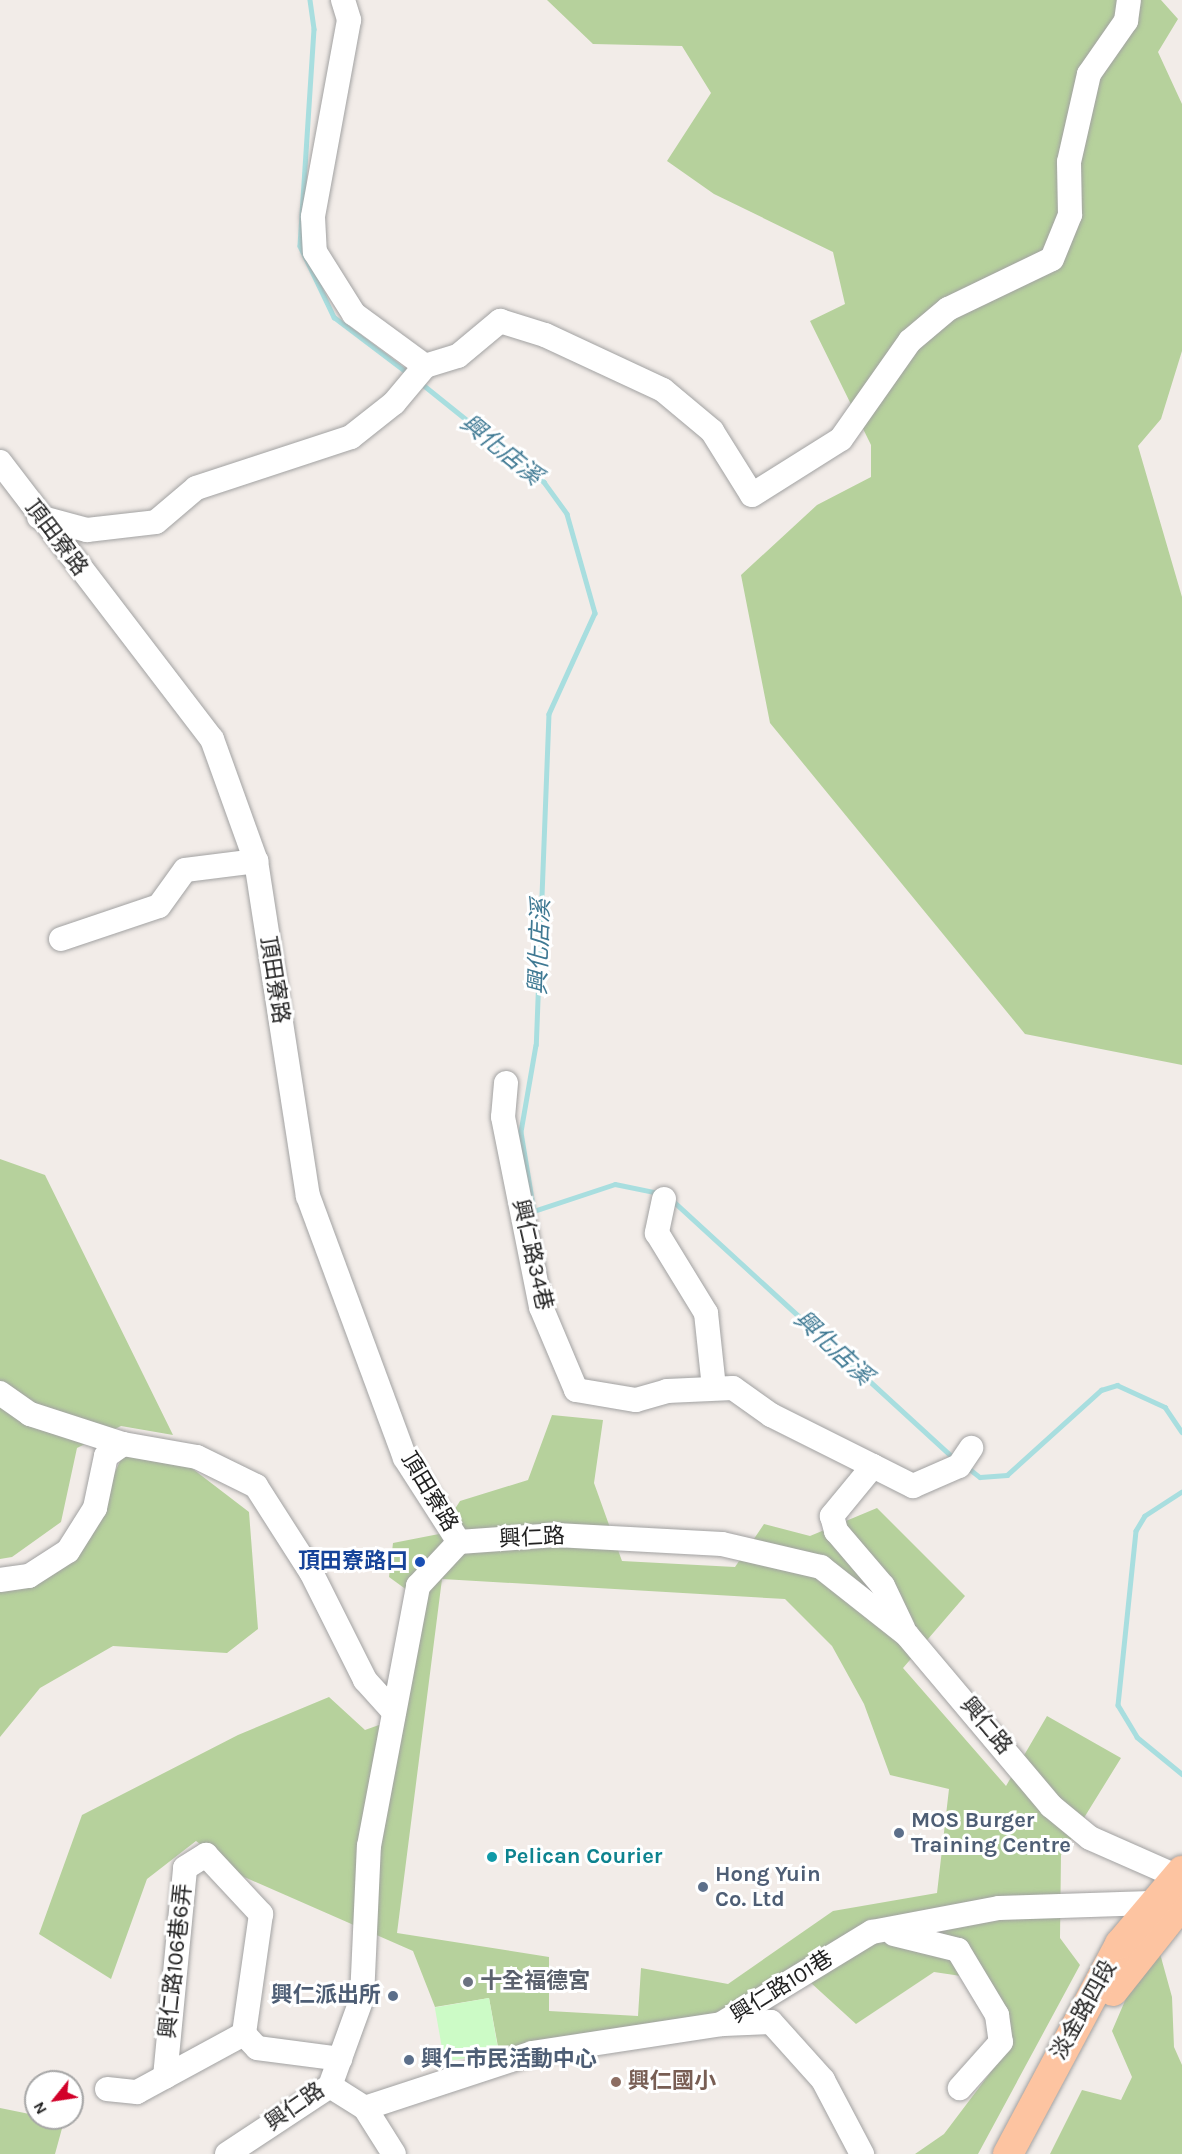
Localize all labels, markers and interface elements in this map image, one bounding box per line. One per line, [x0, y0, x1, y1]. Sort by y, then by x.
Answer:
water label: 興化店溪 [455, 409, 547, 491]
street label: 頂田寮路 [19, 495, 93, 581]
water label: 興化店溪 [524, 899, 556, 995]
street label: 頂田寮路 [254, 934, 294, 1026]
street label: 興仁路34巷 [506, 1197, 558, 1313]
water label: 興化店溪 [788, 1305, 878, 1391]
street label: 頂田寮路 [395, 1447, 463, 1537]
street label: 興仁路 [498, 1523, 566, 1553]
place label: 頂田寮路口 [298, 1549, 408, 1575]
marker: 頂田寮路口 [413, 1555, 427, 1569]
street label: 興仁路 [955, 1692, 1017, 1760]
place label: MOS Burger Training Centre [911, 1807, 1071, 1858]
marker: MOS Burger Training Centre [892, 1826, 906, 1840]
place label: Pelican Courier [504, 1844, 662, 1870]
marker: Pelican Courier [485, 1850, 499, 1864]
place label: Hong Yuin Co. Ltd [715, 1861, 821, 1912]
marker: Hong Yuin Co. Ltd [696, 1880, 710, 1894]
street label: 興仁路106巷6弄 [155, 1882, 197, 2040]
street label: 興仁路101巷 [726, 1945, 838, 2029]
street label: 淡金路四段 [1046, 1955, 1122, 2065]
place label: 十全福德宮 [480, 1969, 590, 1995]
marker: 十全福德宮 [461, 1975, 475, 1989]
place label: 興仁派出所 [271, 1983, 381, 2009]
marker: 興仁派出所 [386, 1989, 400, 2003]
place label: 興仁市民活動中心 [421, 2047, 597, 2073]
marker: 興仁市民活動中心 [402, 2053, 416, 2067]
place label: 興仁國小 [628, 2069, 716, 2095]
north arrow [24, 2070, 84, 2130]
marker: 興仁國小 [609, 2075, 623, 2089]
street label: 興仁路 [260, 2077, 330, 2137]
text: N [29, 2099, 51, 2118]

